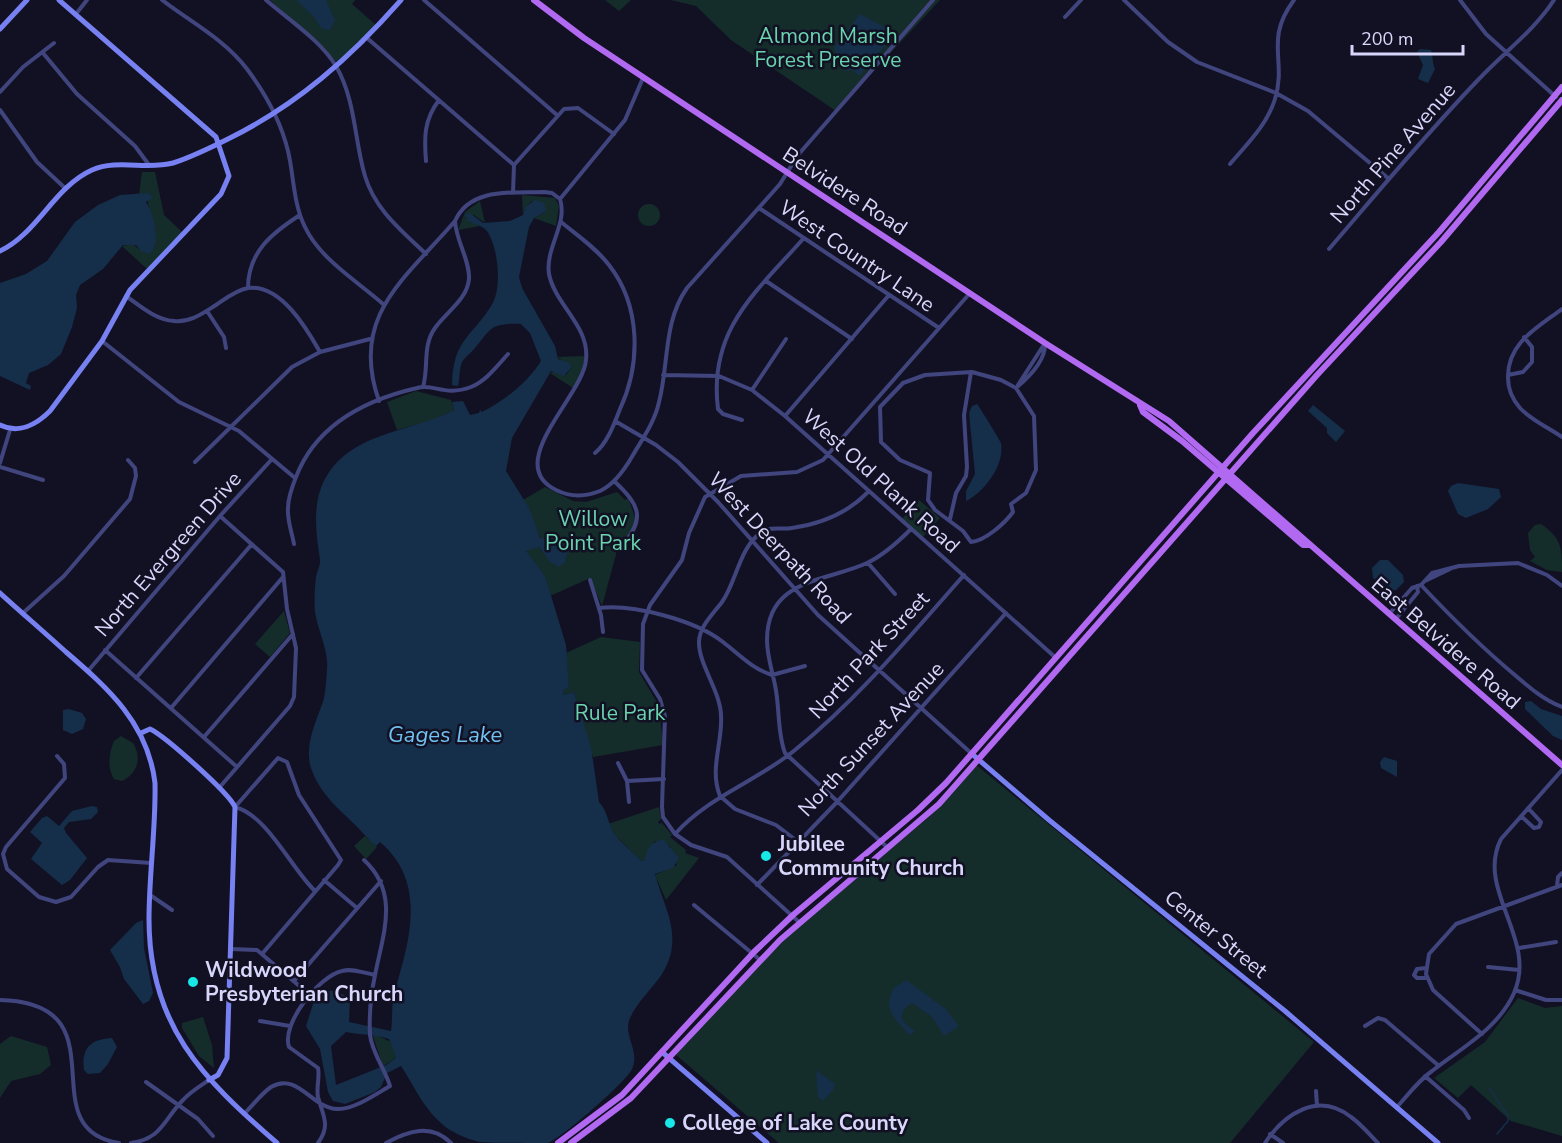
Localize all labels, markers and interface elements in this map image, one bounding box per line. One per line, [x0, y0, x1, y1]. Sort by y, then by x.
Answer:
scale bar [1352, 18, 1463, 56]
park label: Almond Marsh Forest Preserve [755, 22, 901, 74]
text: 200 m [1361, 27, 1413, 51]
street label: North Pine Avenue [1324, 77, 1462, 229]
street label: Belvidere Road [777, 140, 913, 242]
street label: West Country Lane [774, 194, 940, 318]
street label: West Old Plank Road [796, 403, 966, 559]
street label: North Evergreen Drive [88, 465, 248, 643]
street label: West Deerpath Road [702, 466, 858, 630]
park label: Willow Point Park [545, 505, 641, 557]
street label: East Belvidere Road [1365, 570, 1527, 716]
street label: North Park Street [803, 585, 936, 725]
street label: North Sunset Avenue [792, 656, 950, 822]
park label: Rule Park [575, 699, 666, 727]
water label: Gages Lake [388, 720, 503, 750]
place label: Jubilee Community Church [777, 830, 964, 882]
marker: Jubilee Community Church [759, 849, 773, 863]
street label: Center Street [1159, 884, 1274, 985]
place label: Wildwood Presbyterian Church [205, 956, 403, 1008]
marker: Wildwood Presbyterian Church [186, 975, 200, 989]
place label: College of Lake County [682, 1109, 909, 1137]
marker: College of Lake County [663, 1116, 677, 1130]

